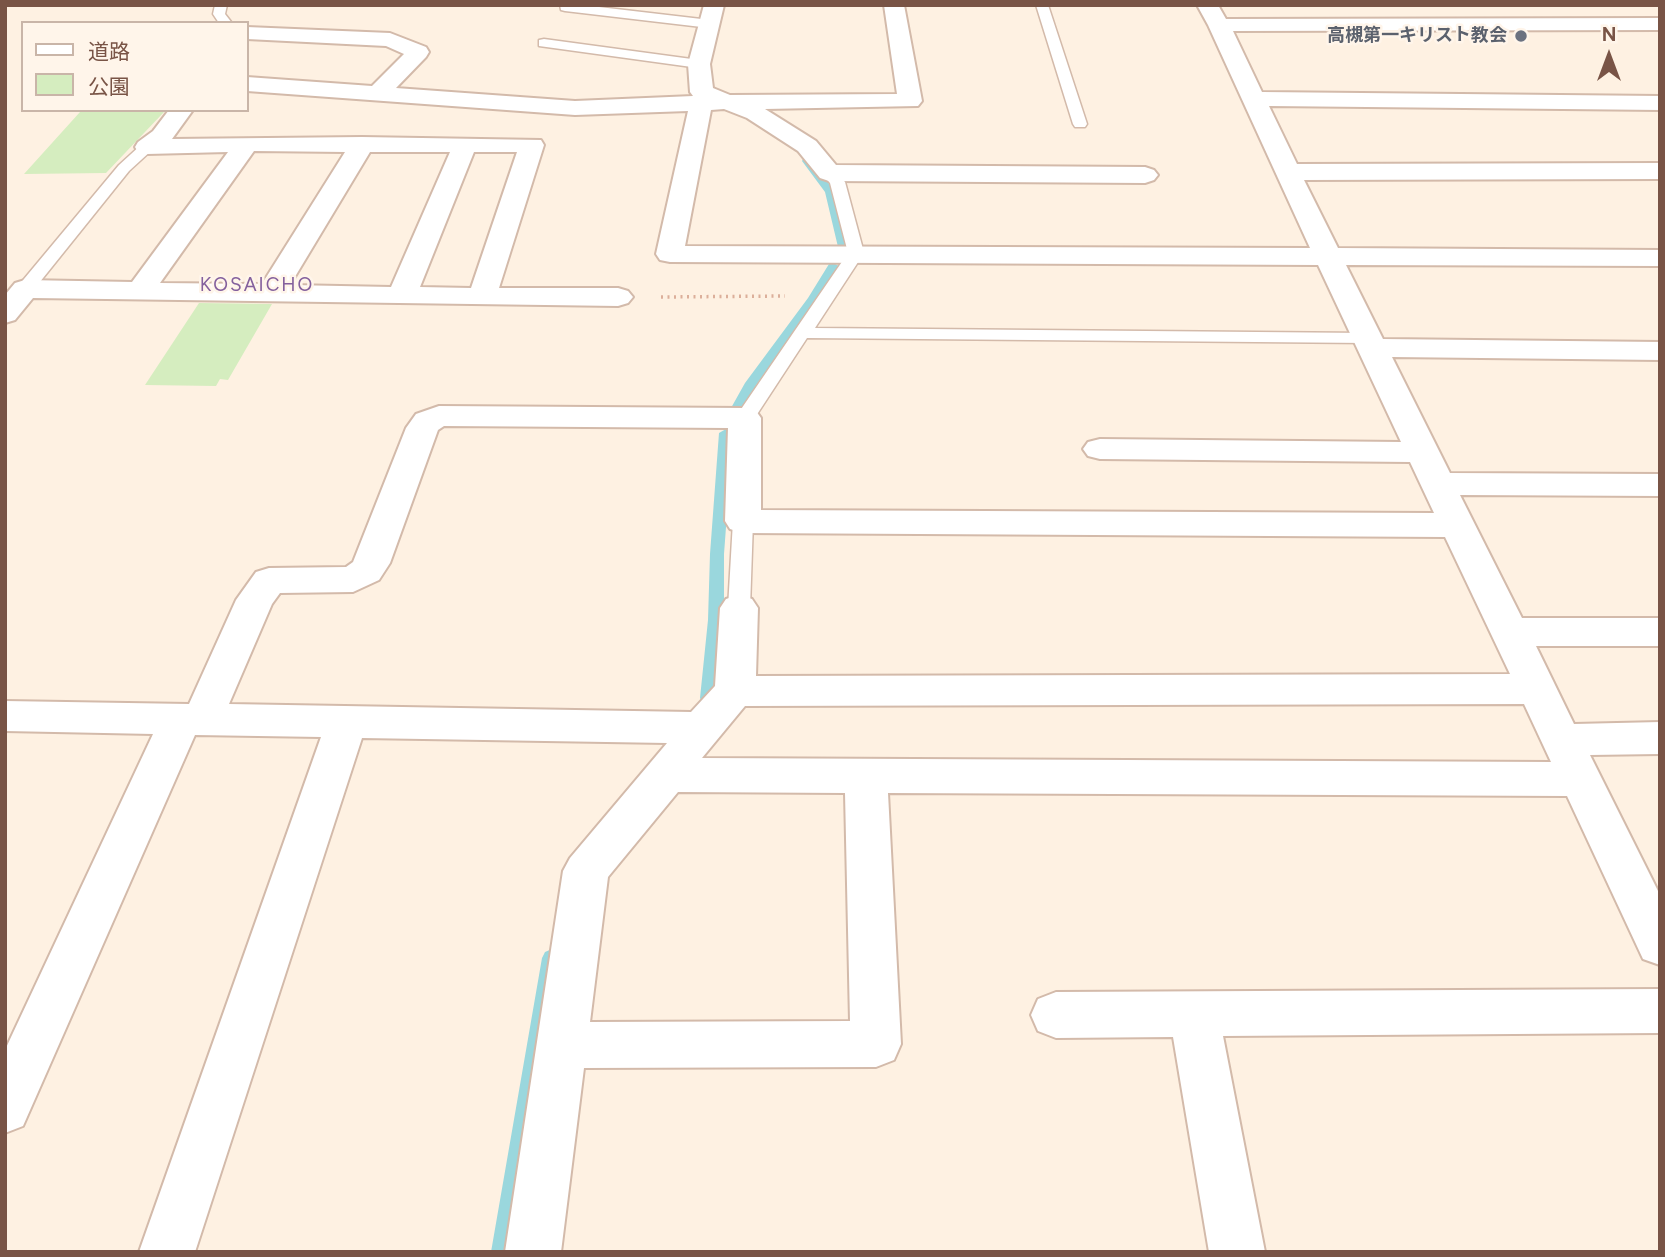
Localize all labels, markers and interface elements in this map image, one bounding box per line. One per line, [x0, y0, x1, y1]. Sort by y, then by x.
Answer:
legend [21, 21, 248, 112]
north arrow [1574, 21, 1644, 91]
text: N [1602, 23, 1616, 46]
place label: 高槻第一キリスト教会 [1327, 25, 1507, 47]
marker: 高槻第一キリスト教会 [1513, 28, 1529, 44]
text: 道路 [88, 39, 130, 64]
text: 公園 [88, 74, 130, 99]
district label: KOSAICHO [201, 274, 313, 296]

